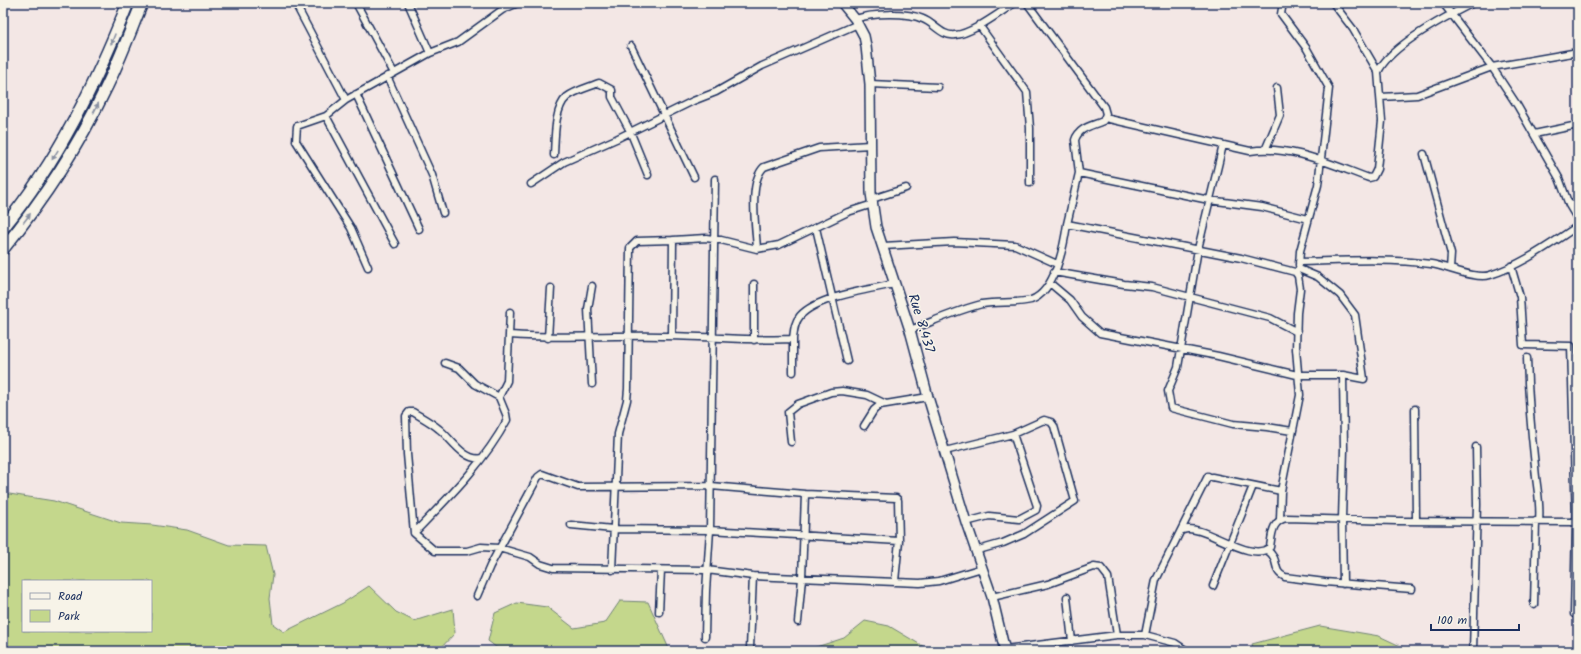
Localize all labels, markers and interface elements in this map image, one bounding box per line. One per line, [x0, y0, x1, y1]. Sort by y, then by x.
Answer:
one-way arrow [110, 34, 116, 46]
one-way arrow [93, 102, 99, 114]
one-way arrow [51, 149, 58, 161]
one-way arrow [23, 213, 32, 224]
street label: Rue 8.437 [902, 291, 941, 356]
legend [22, 580, 152, 632]
text: Road [58, 587, 83, 606]
scale bar [1431, 606, 1519, 632]
text: Park [58, 607, 80, 626]
text: 100 m [1437, 611, 1468, 630]

